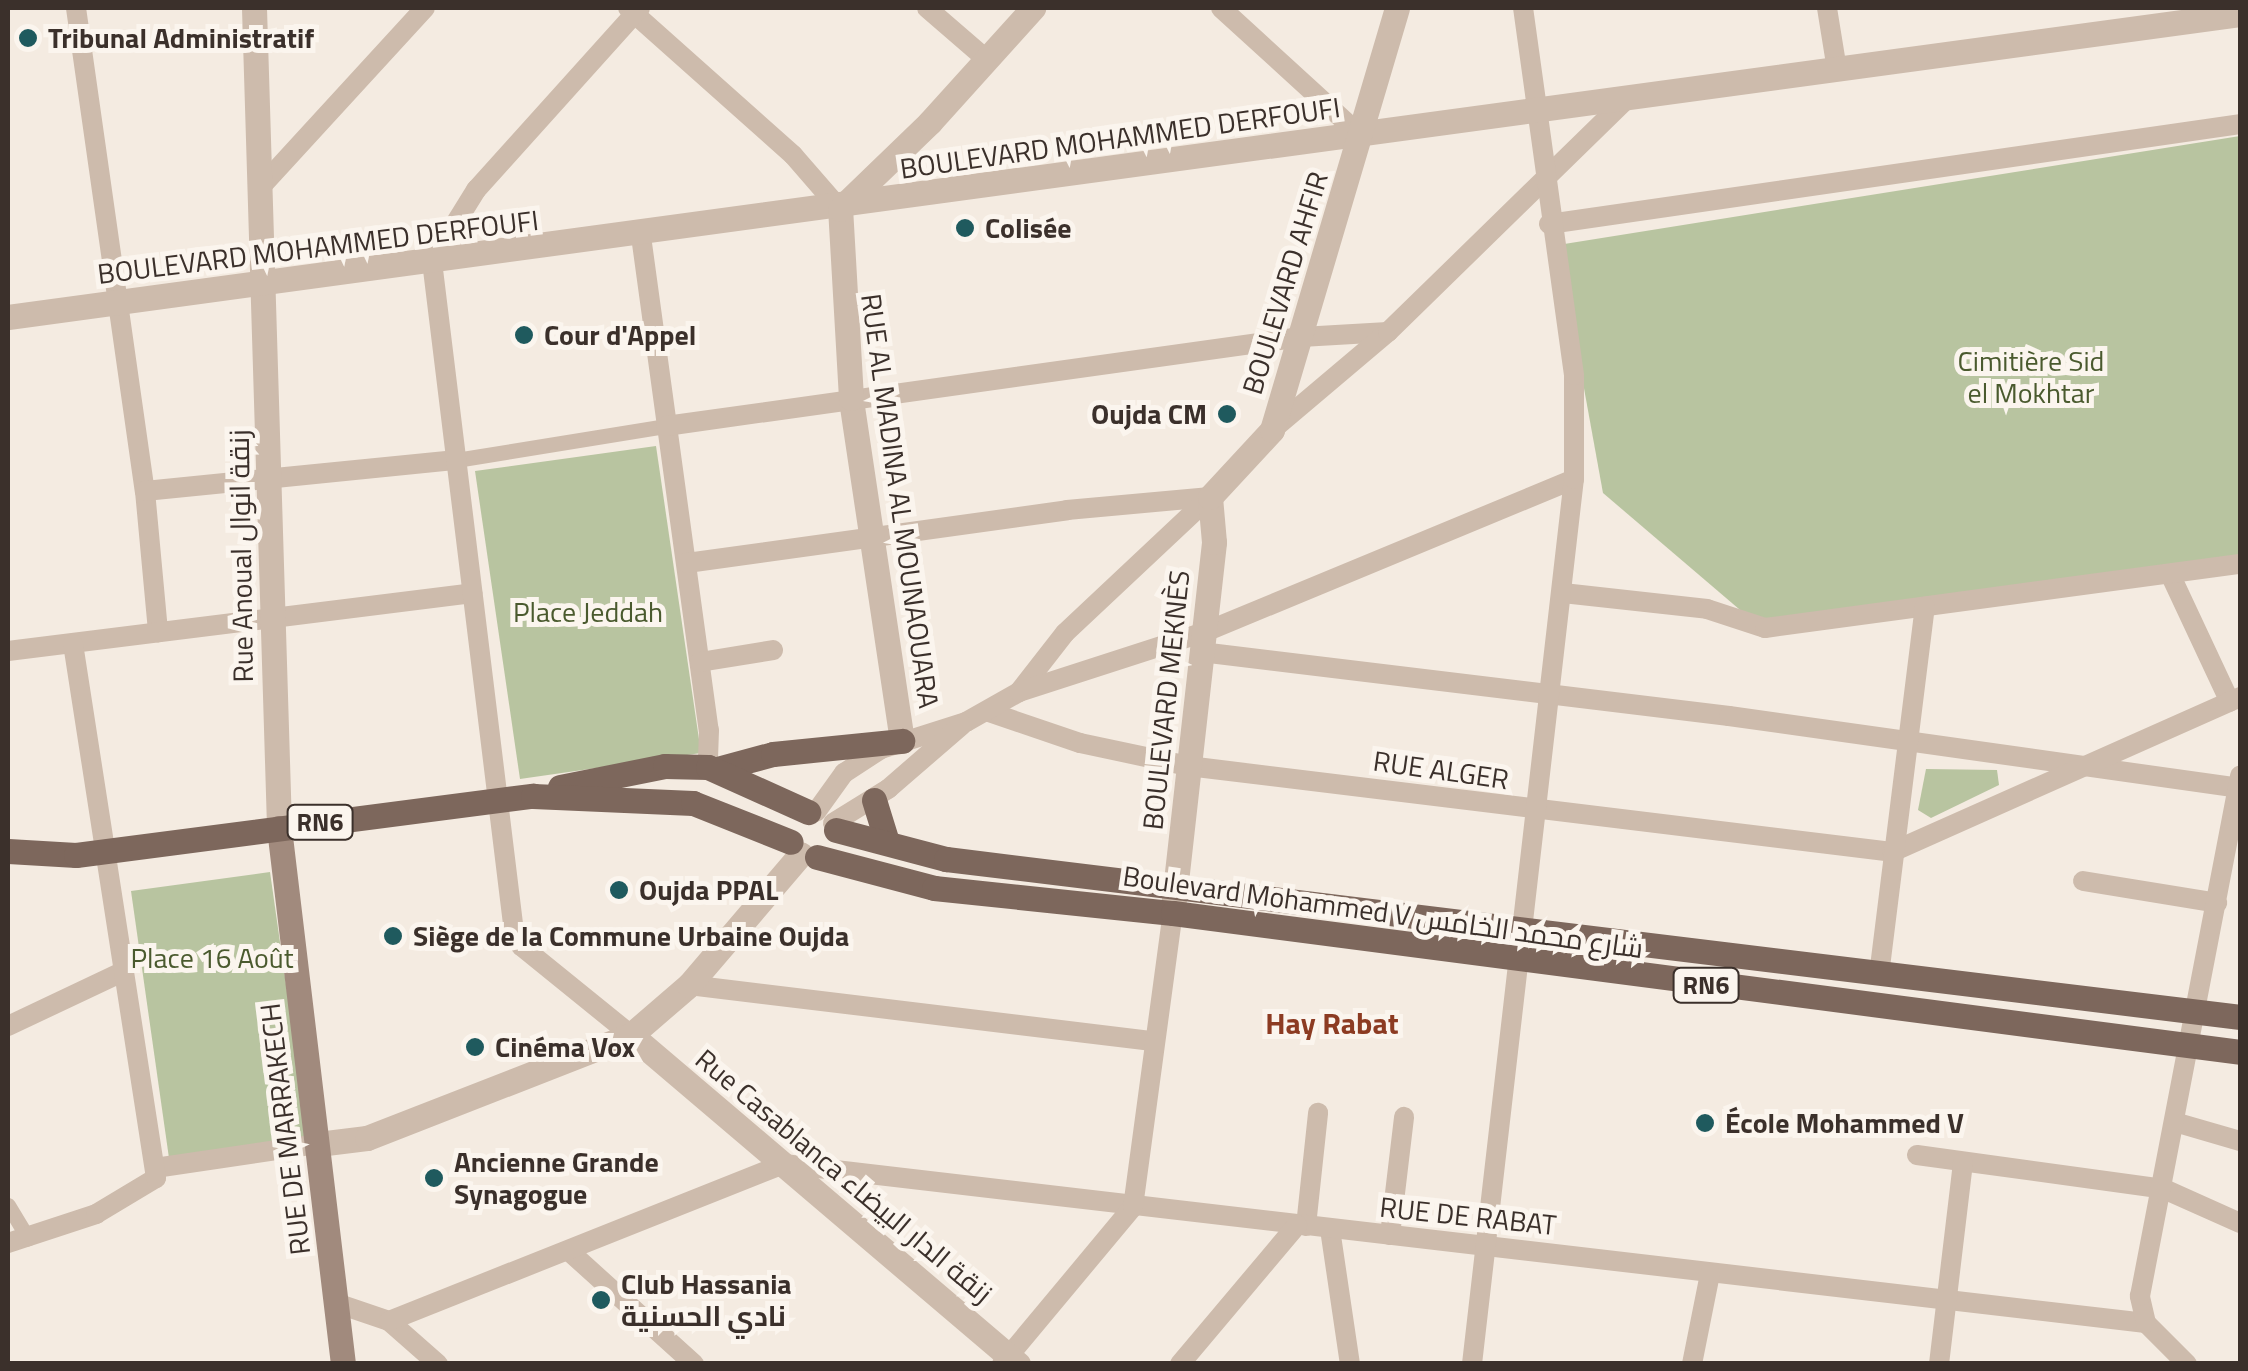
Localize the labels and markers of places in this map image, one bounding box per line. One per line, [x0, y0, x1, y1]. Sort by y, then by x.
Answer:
place label: Tribunal Administratif [48, 21, 314, 55]
marker: Tribunal Administratif [17, 27, 39, 49]
place label: Colisée [985, 211, 1071, 245]
marker: Colisée [954, 217, 976, 239]
place label: Cour d'Appel [544, 318, 696, 352]
marker: Cour d'Appel [513, 324, 535, 346]
place label: Oujda CM [1091, 397, 1207, 431]
marker: Oujda CM [1216, 403, 1238, 425]
place label: Oujda PPAL [639, 873, 778, 907]
marker: Oujda PPAL [608, 879, 630, 901]
place label: Siège de la Commune Urbaine Oujda [413, 919, 849, 953]
marker: Siège de la Commune Urbaine Oujda [382, 925, 404, 947]
place label: Cinéma Vox [495, 1030, 635, 1064]
marker: Cinéma Vox [464, 1036, 486, 1058]
place label: École Mohammed V [1725, 1106, 1964, 1140]
marker: École Mohammed V [1694, 1112, 1716, 1134]
place label: Ancienne Grande Synagogue [454, 1145, 659, 1211]
marker: Ancienne Grande Synagogue [423, 1167, 445, 1189]
place label: Club Hassania نادي الحسنية [621, 1267, 792, 1333]
marker: Club Hassania نادي الحسنية [590, 1289, 612, 1311]

